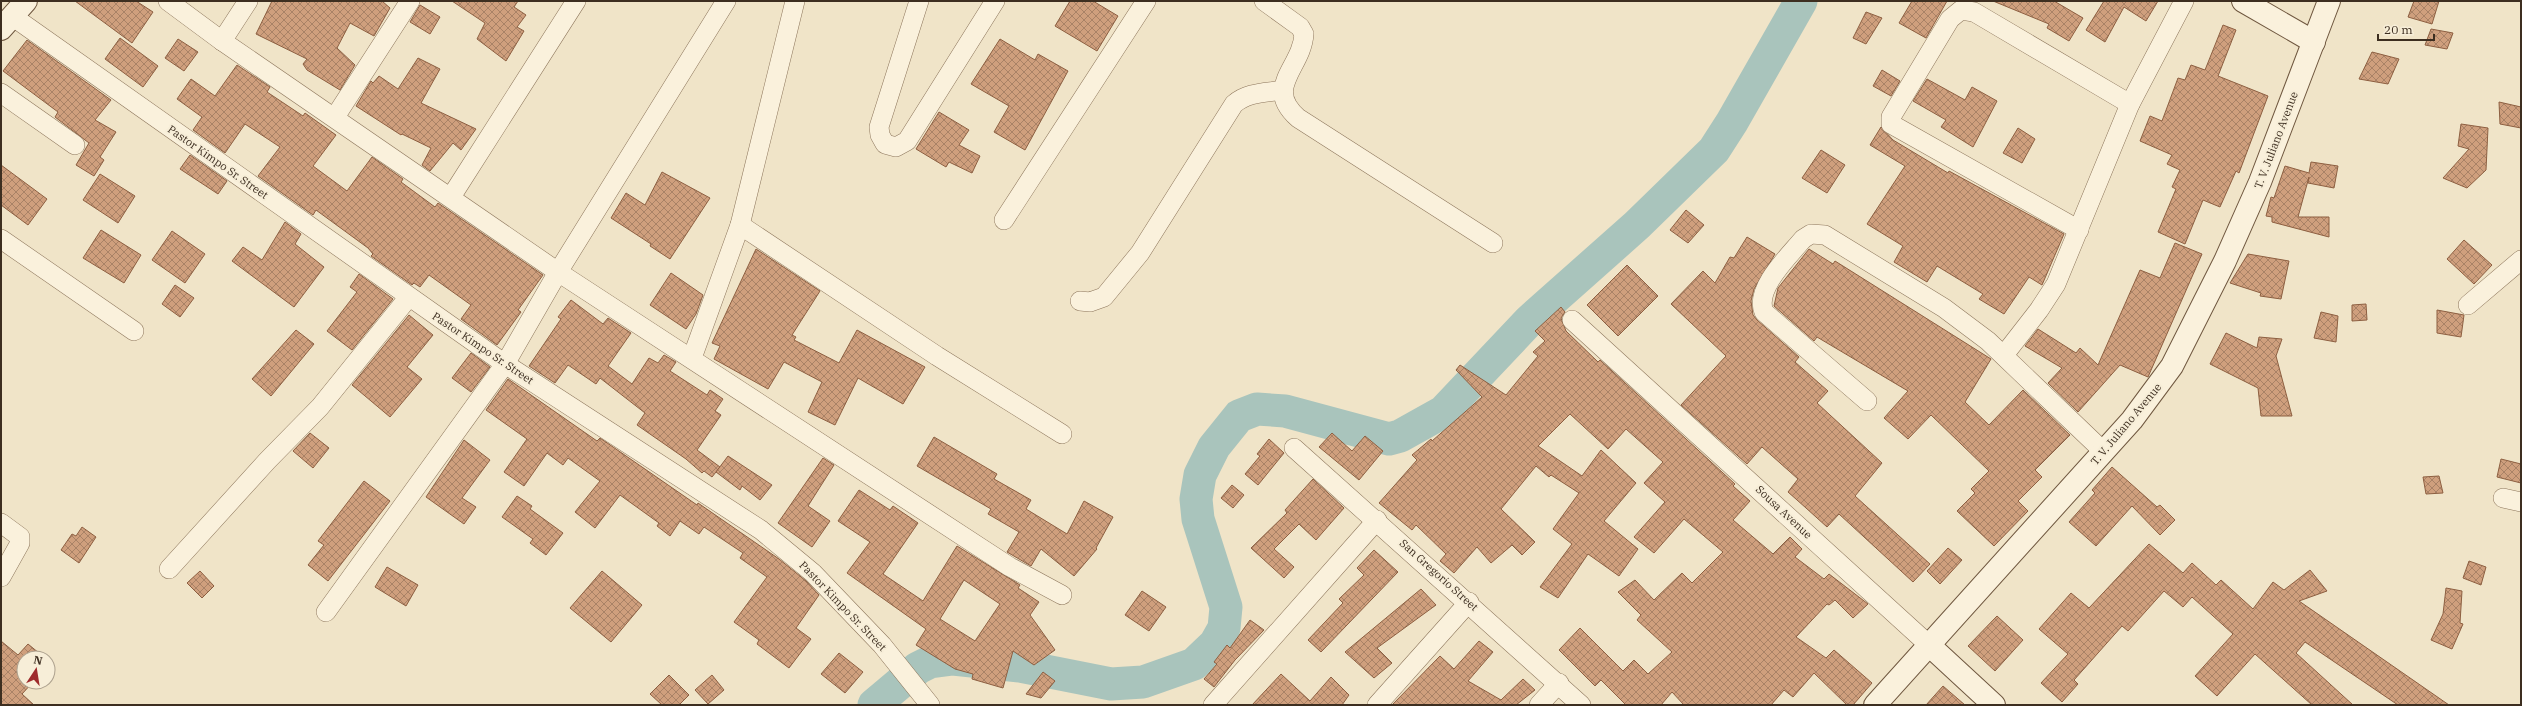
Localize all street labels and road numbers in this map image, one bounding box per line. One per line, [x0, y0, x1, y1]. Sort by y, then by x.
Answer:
street label: T. V. Juliano Avenue [2251, 89, 2301, 191]
street label: Pastor Kimpo Sr. Street [165, 122, 271, 202]
street label: Pastor Kimpo Sr. Street [430, 309, 537, 387]
street label: T. V. Juliano Avenue [2088, 380, 2164, 468]
street label: Sousa Avenue [1753, 482, 1815, 542]
street label: San Gregorio Street [1397, 536, 1481, 614]
street label: Pastor Kimpo Sr. Street [796, 558, 890, 654]

